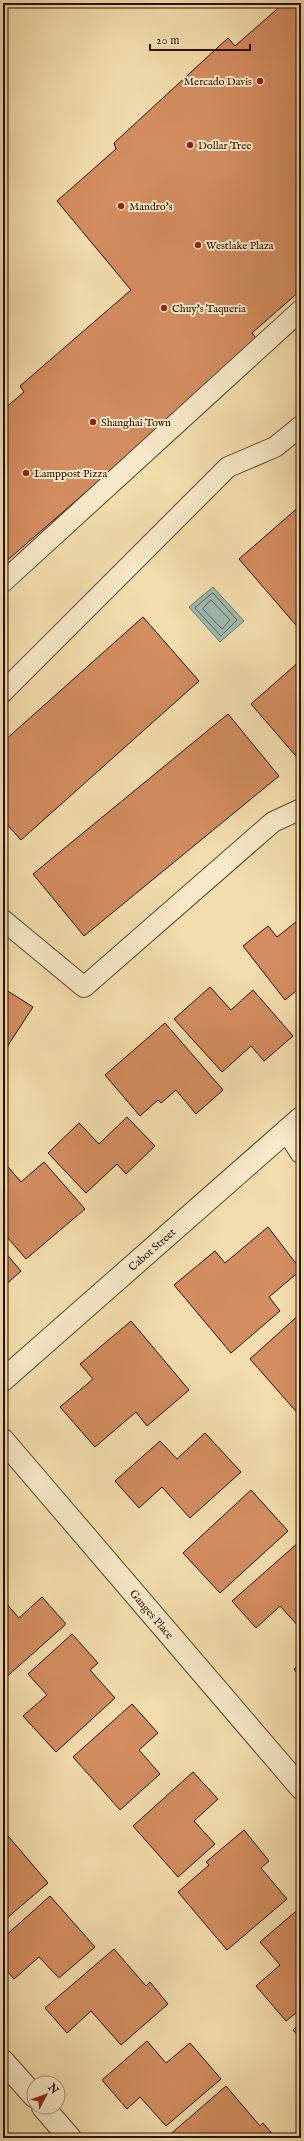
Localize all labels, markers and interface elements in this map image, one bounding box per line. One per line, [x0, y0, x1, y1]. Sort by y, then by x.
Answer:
scale bar [150, 26, 250, 52]
text: 20 m [156, 33, 179, 48]
place label: Mercado Davis [184, 75, 252, 89]
marker: Mercado Davis [255, 76, 265, 86]
place label: Dollar Tree [198, 139, 251, 153]
marker: Dollar Tree [185, 140, 195, 150]
place label: Mandro's [129, 200, 173, 214]
marker: Mandro's [116, 201, 126, 211]
place label: Westlake Plaza [206, 239, 274, 253]
marker: Westlake Plaza [193, 240, 203, 250]
place label: Chuy's Taqueria [172, 302, 246, 316]
marker: Chuy's Taqueria [159, 303, 169, 313]
place label: Shanghai Town [101, 416, 171, 430]
marker: Shanghai Town [88, 417, 98, 427]
place label: Lamppost Pizza [34, 467, 107, 481]
marker: Lamppost Pizza [21, 468, 31, 478]
street label: Cabot Street [126, 1225, 179, 1274]
street label: Ganges Place [126, 1587, 176, 1642]
north arrow [26, 2075, 66, 2115]
text: N [44, 2080, 62, 2098]

